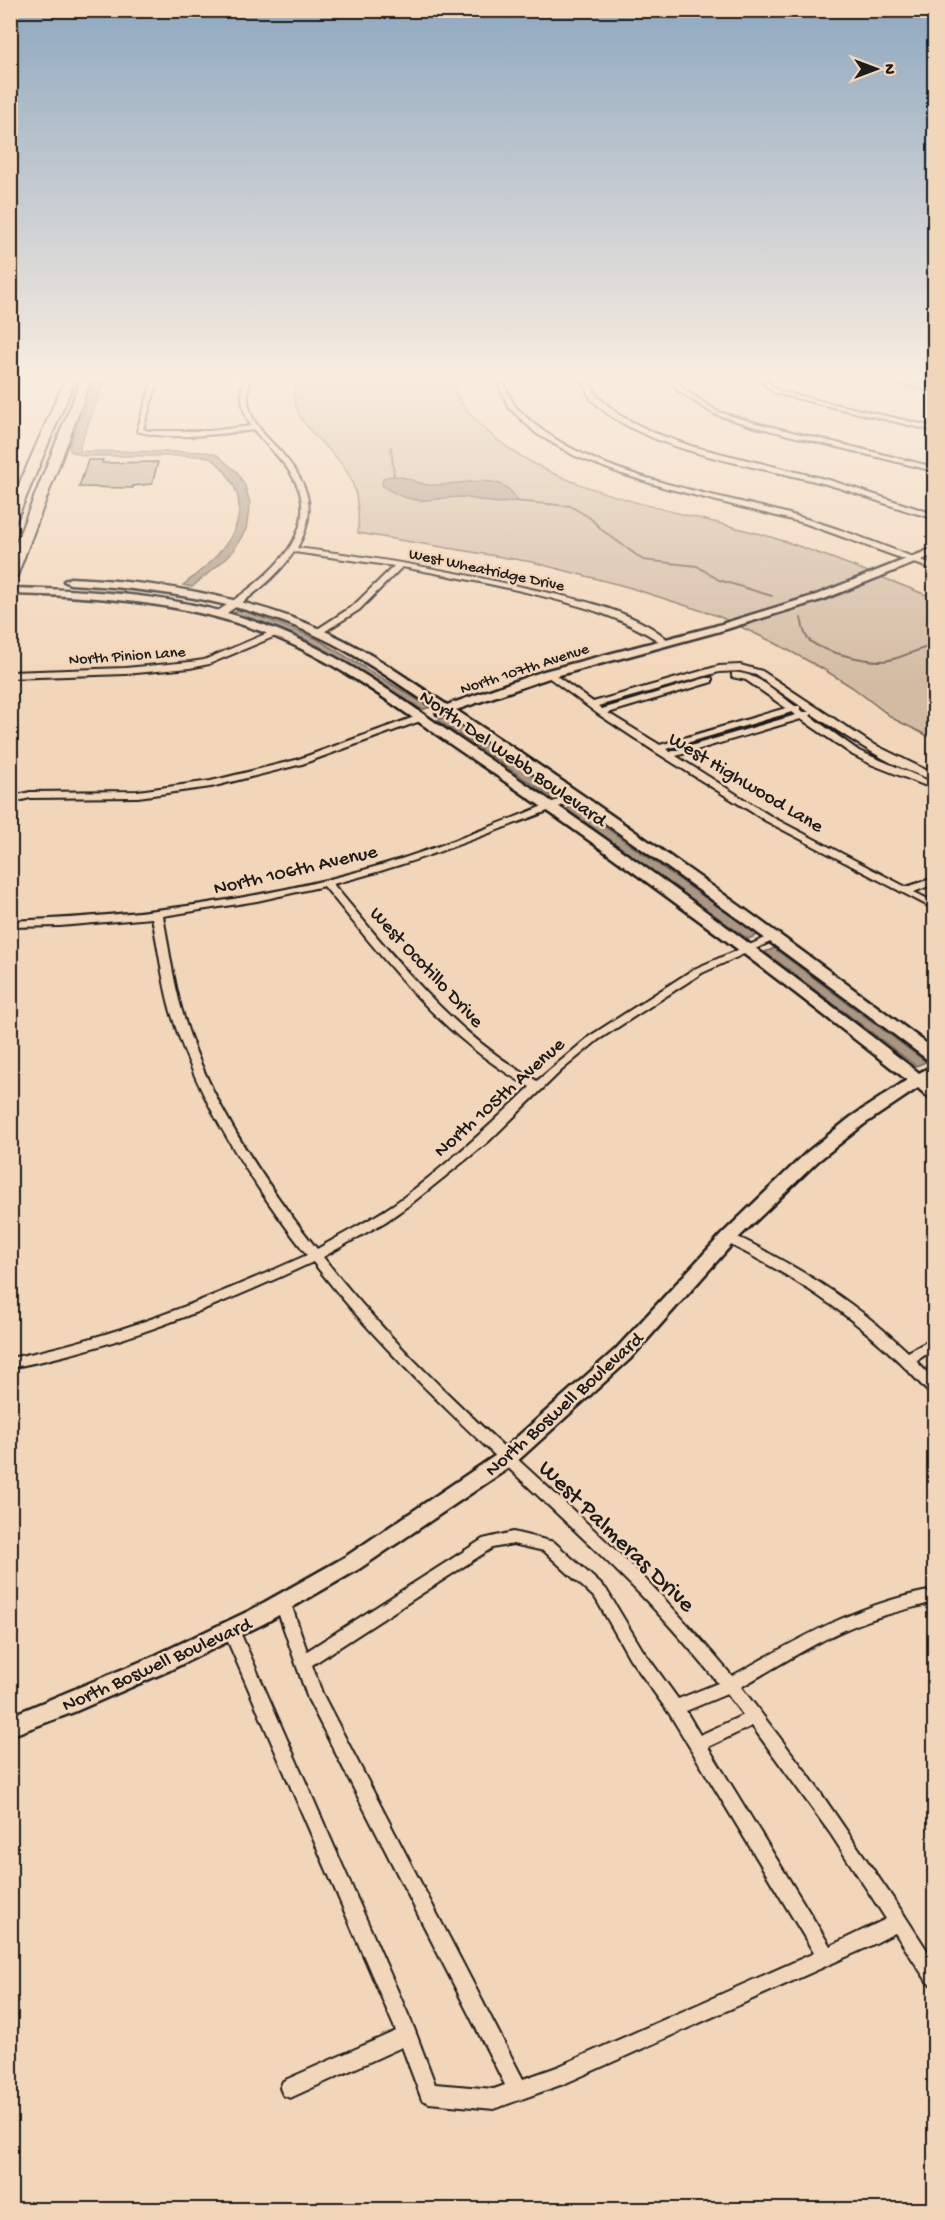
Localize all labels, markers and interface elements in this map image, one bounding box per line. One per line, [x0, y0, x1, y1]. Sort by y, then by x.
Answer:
north arrow [846, 39, 906, 99]
text: N [878, 64, 897, 75]
street label: West Wheatridge Drive [407, 546, 566, 597]
street label: North 107th Avenue [458, 640, 593, 700]
street label: North Pinion Lane [68, 644, 187, 671]
street label: North Del Webb Boulevard [414, 686, 612, 835]
street label: West Highwood Lane [664, 729, 827, 840]
street label: North 106th Avenue [212, 841, 381, 901]
street label: West Ocotillo Drive [364, 903, 488, 1034]
street label: North 105th Avenue [430, 1033, 571, 1163]
street label: North Boswell Boulevard [481, 1327, 651, 1483]
street label: West Palmeras Drive [531, 1455, 701, 1620]
street label: North Boswell Boulevard [59, 1613, 258, 1718]

